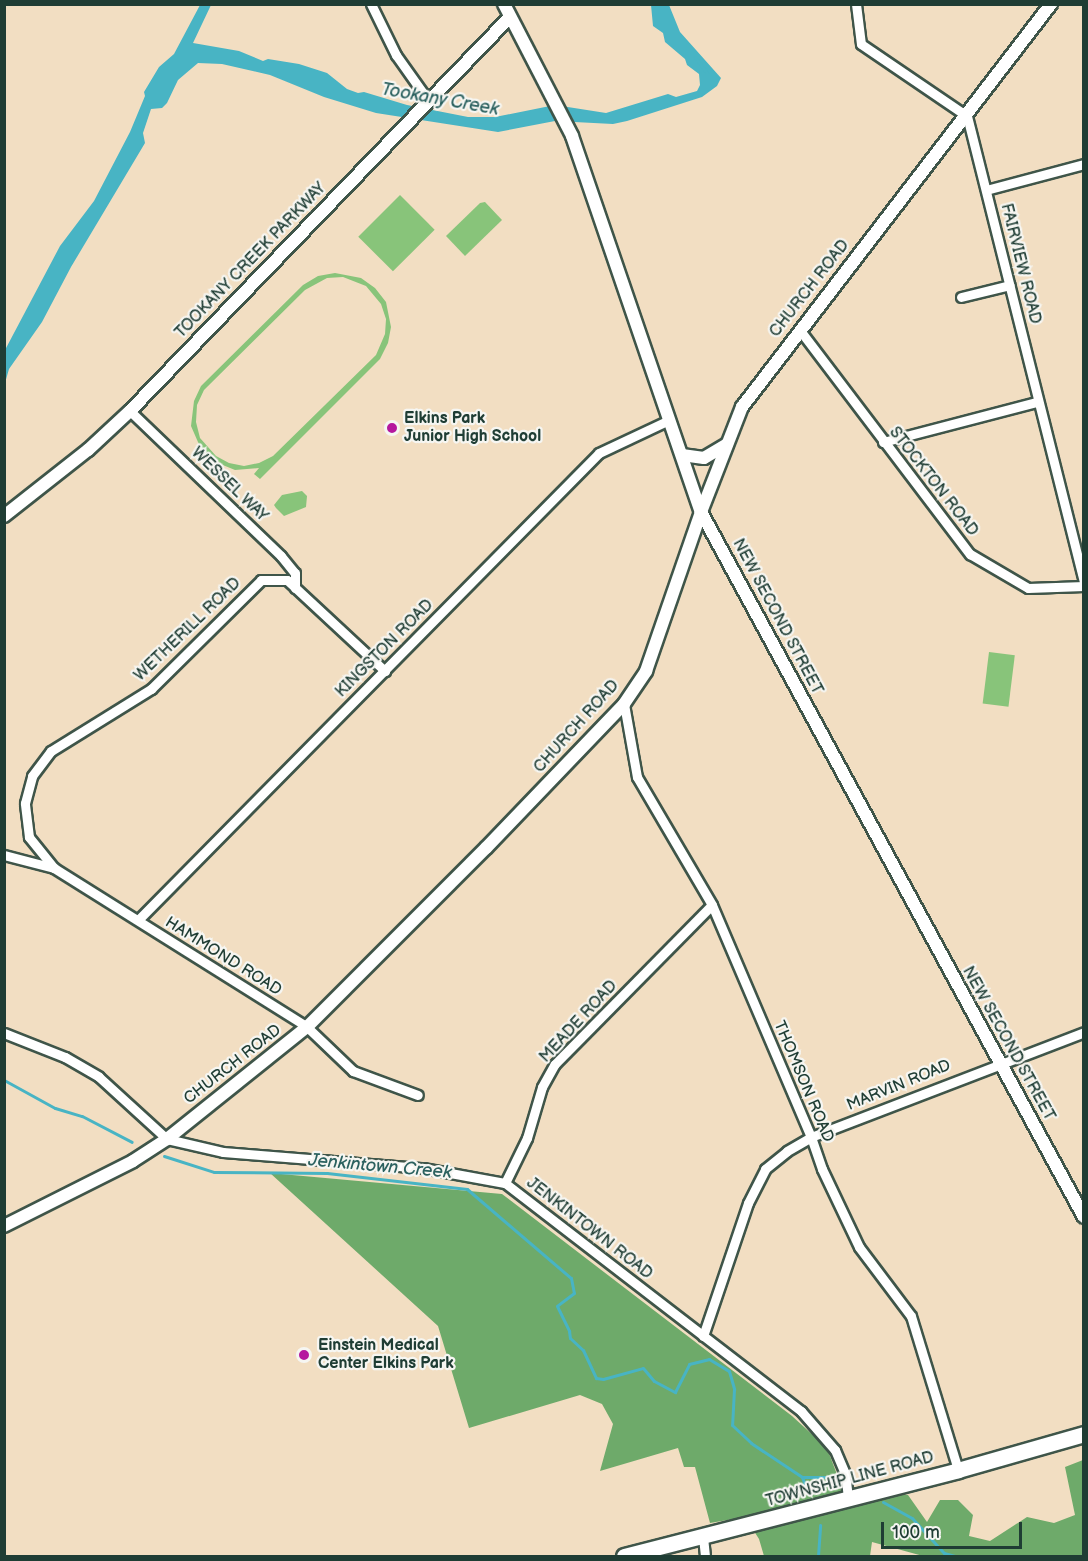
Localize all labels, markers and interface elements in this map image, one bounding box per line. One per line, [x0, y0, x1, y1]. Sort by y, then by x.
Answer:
water label: Tookany Creek [379, 79, 501, 121]
street label: TOOKANY CREEK PARKWAY [172, 179, 330, 343]
street label: FAIRVIEW ROAD [996, 202, 1044, 326]
street label: CHURCH ROAD [766, 237, 854, 341]
place label: Elkins Park Junior High School [404, 409, 541, 447]
marker: Elkins Park Junior High School [385, 421, 399, 435]
street label: STOCKTON ROAD [884, 424, 982, 540]
street label: WESSEL WAY [187, 444, 271, 526]
street label: NEW SECOND STREET [728, 536, 826, 698]
street label: WETHERILL ROAD [131, 574, 245, 686]
street label: KINGSTON ROAD [332, 596, 438, 702]
street label: CHURCH ROAD [530, 677, 624, 777]
street label: HAMMOND ROAD [161, 913, 285, 1001]
street label: NEW SECOND STREET [957, 963, 1059, 1125]
street label: MEADE ROAD [536, 977, 622, 1067]
street label: THOMSON ROAD [769, 1018, 837, 1146]
street label: CHURCH ROAD [181, 1021, 285, 1109]
street label: MARVIN ROAD [844, 1056, 954, 1116]
water label: Jenkintown Creek [307, 1150, 453, 1184]
street label: JENKINTOWN ROAD [522, 1174, 656, 1284]
place label: Einstein Medical Center Elkins Park [318, 1336, 454, 1374]
marker: Einstein Medical Center Elkins Park [295, 1346, 313, 1364]
street label: TOWNSHIP LINE ROAD [764, 1448, 936, 1512]
scale bar [884, 1510, 1025, 1548]
text: 100 m [892, 1522, 940, 1543]

